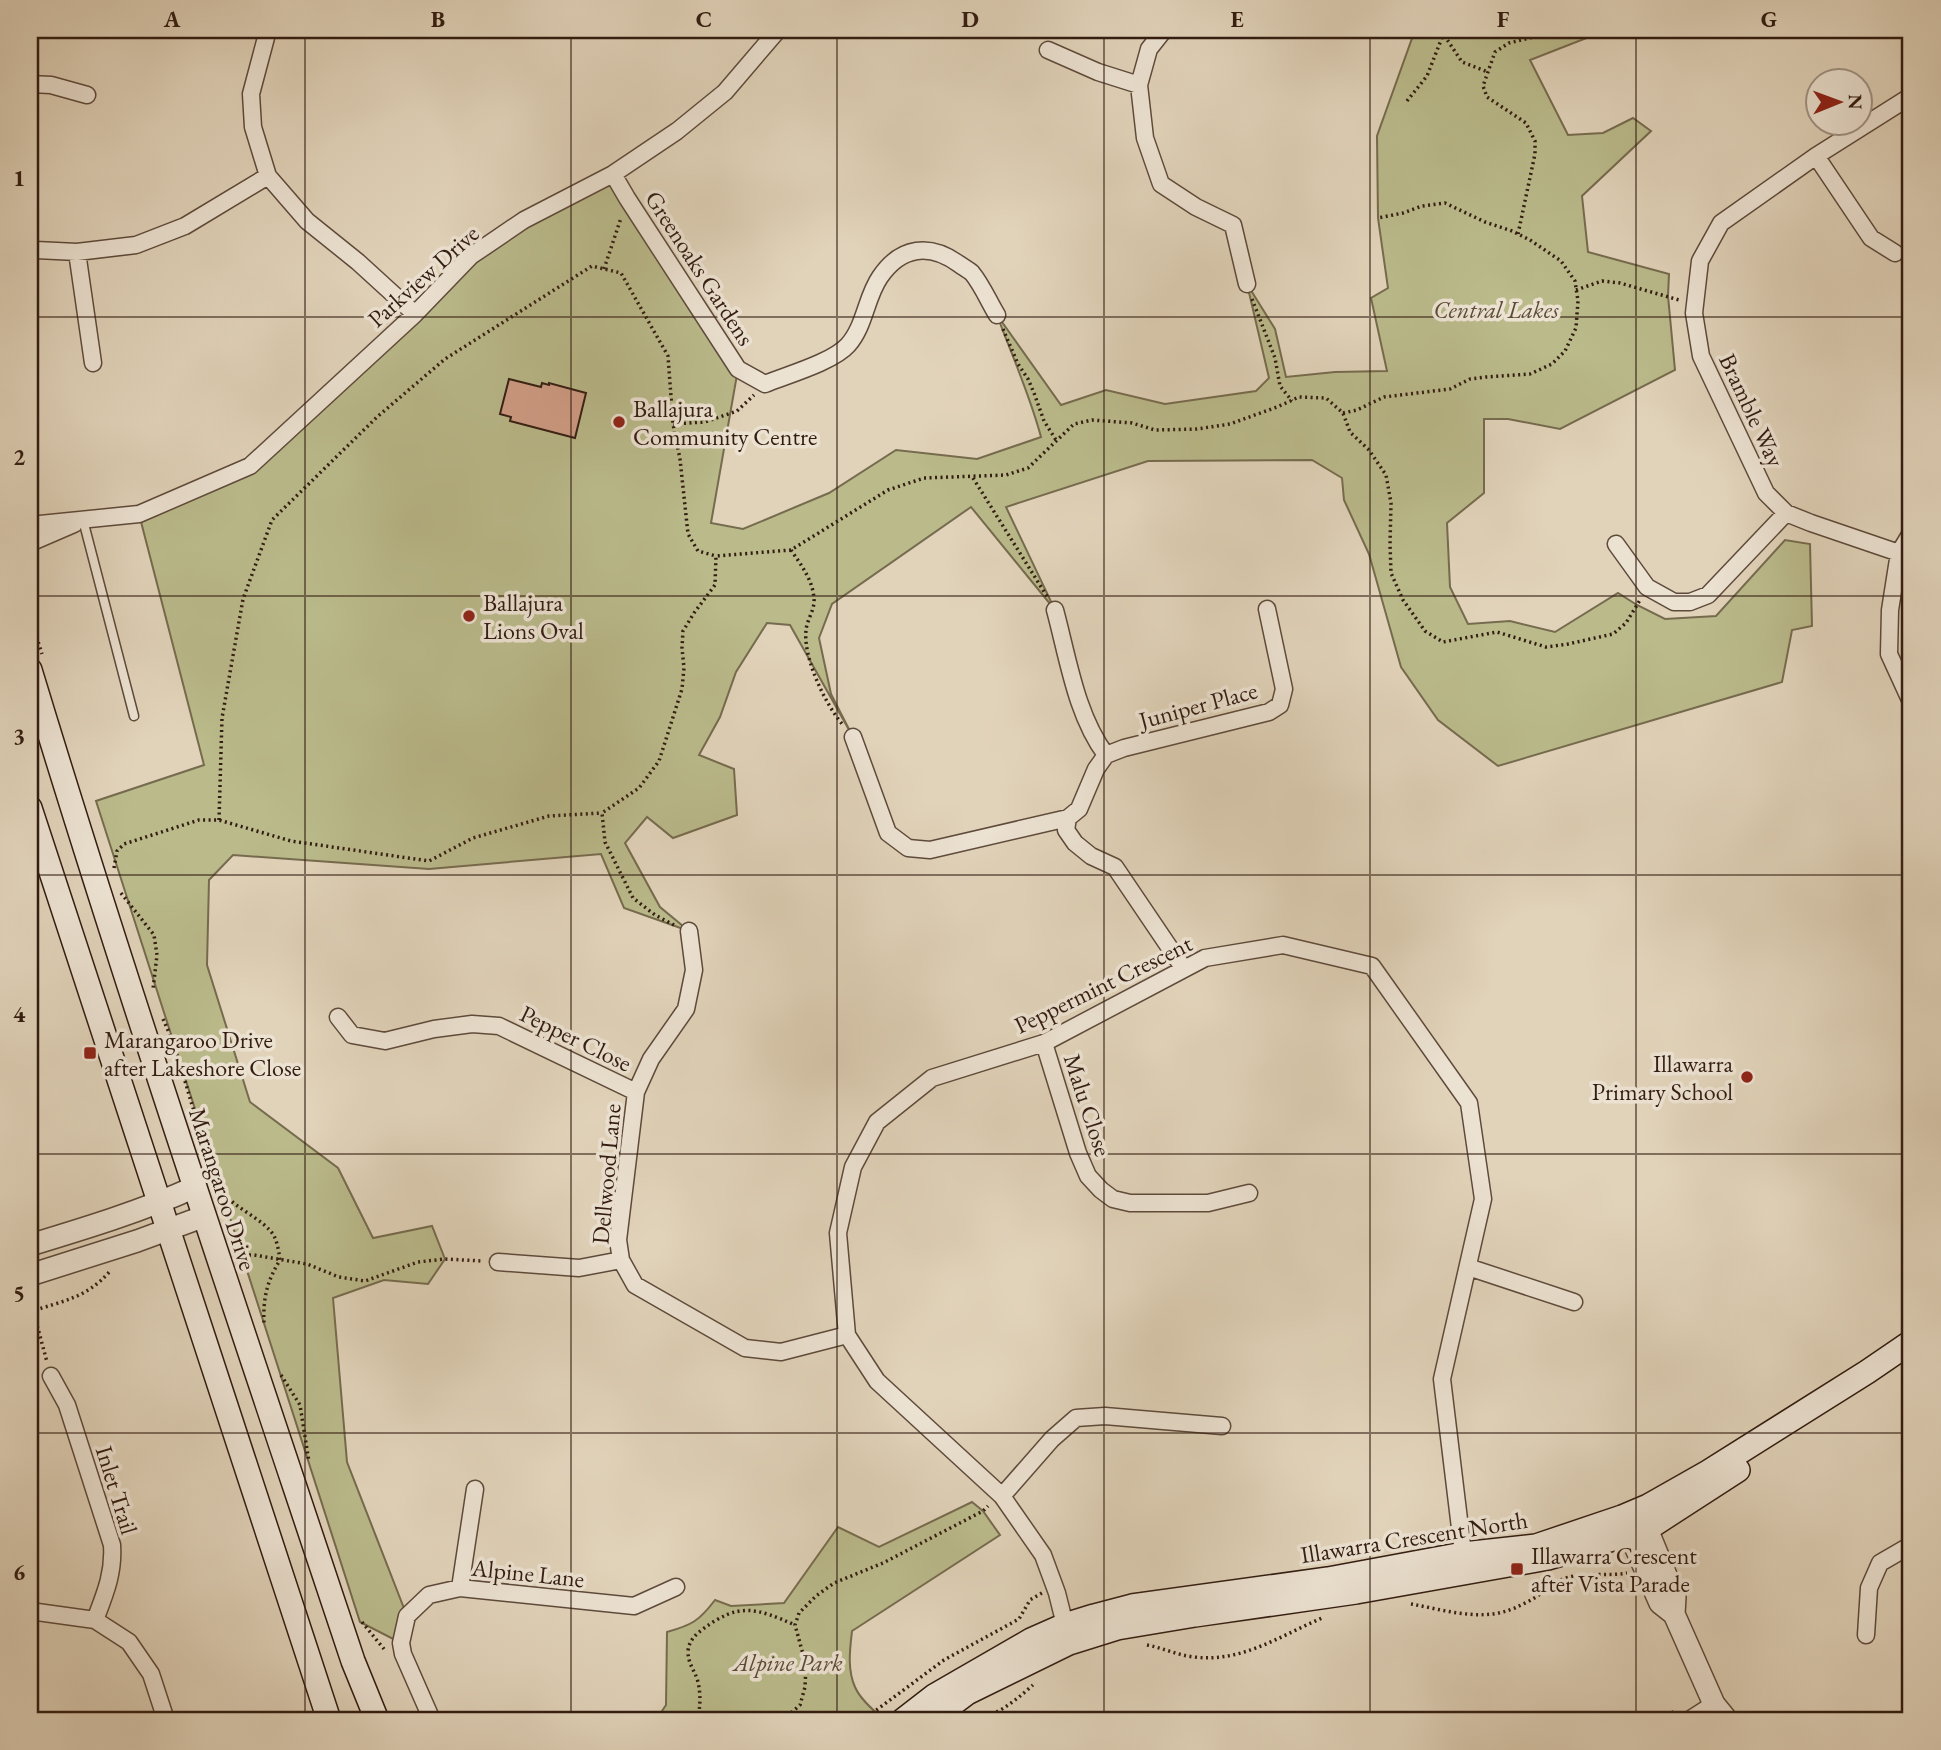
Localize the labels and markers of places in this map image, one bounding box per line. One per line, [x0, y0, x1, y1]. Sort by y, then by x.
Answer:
place label: Ballajura Community Centre [633, 393, 817, 452]
marker: Ballajura Community Centre [611, 414, 627, 430]
place label: Ballajura Lions Oval [483, 587, 584, 646]
marker: Ballajura Lions Oval [461, 608, 477, 624]
place label: Marangaroo Drive after Lakeshore Close [104, 1024, 301, 1083]
marker: Marangaroo Drive after Lakeshore Close [82, 1045, 98, 1061]
place label: Illawarra Primary School [1592, 1048, 1733, 1107]
marker: Illawarra Primary School [1739, 1069, 1755, 1085]
place label: Illawarra Crescent after Vista Parade [1531, 1540, 1697, 1599]
marker: Illawarra Crescent after Vista Parade [1509, 1561, 1525, 1577]

